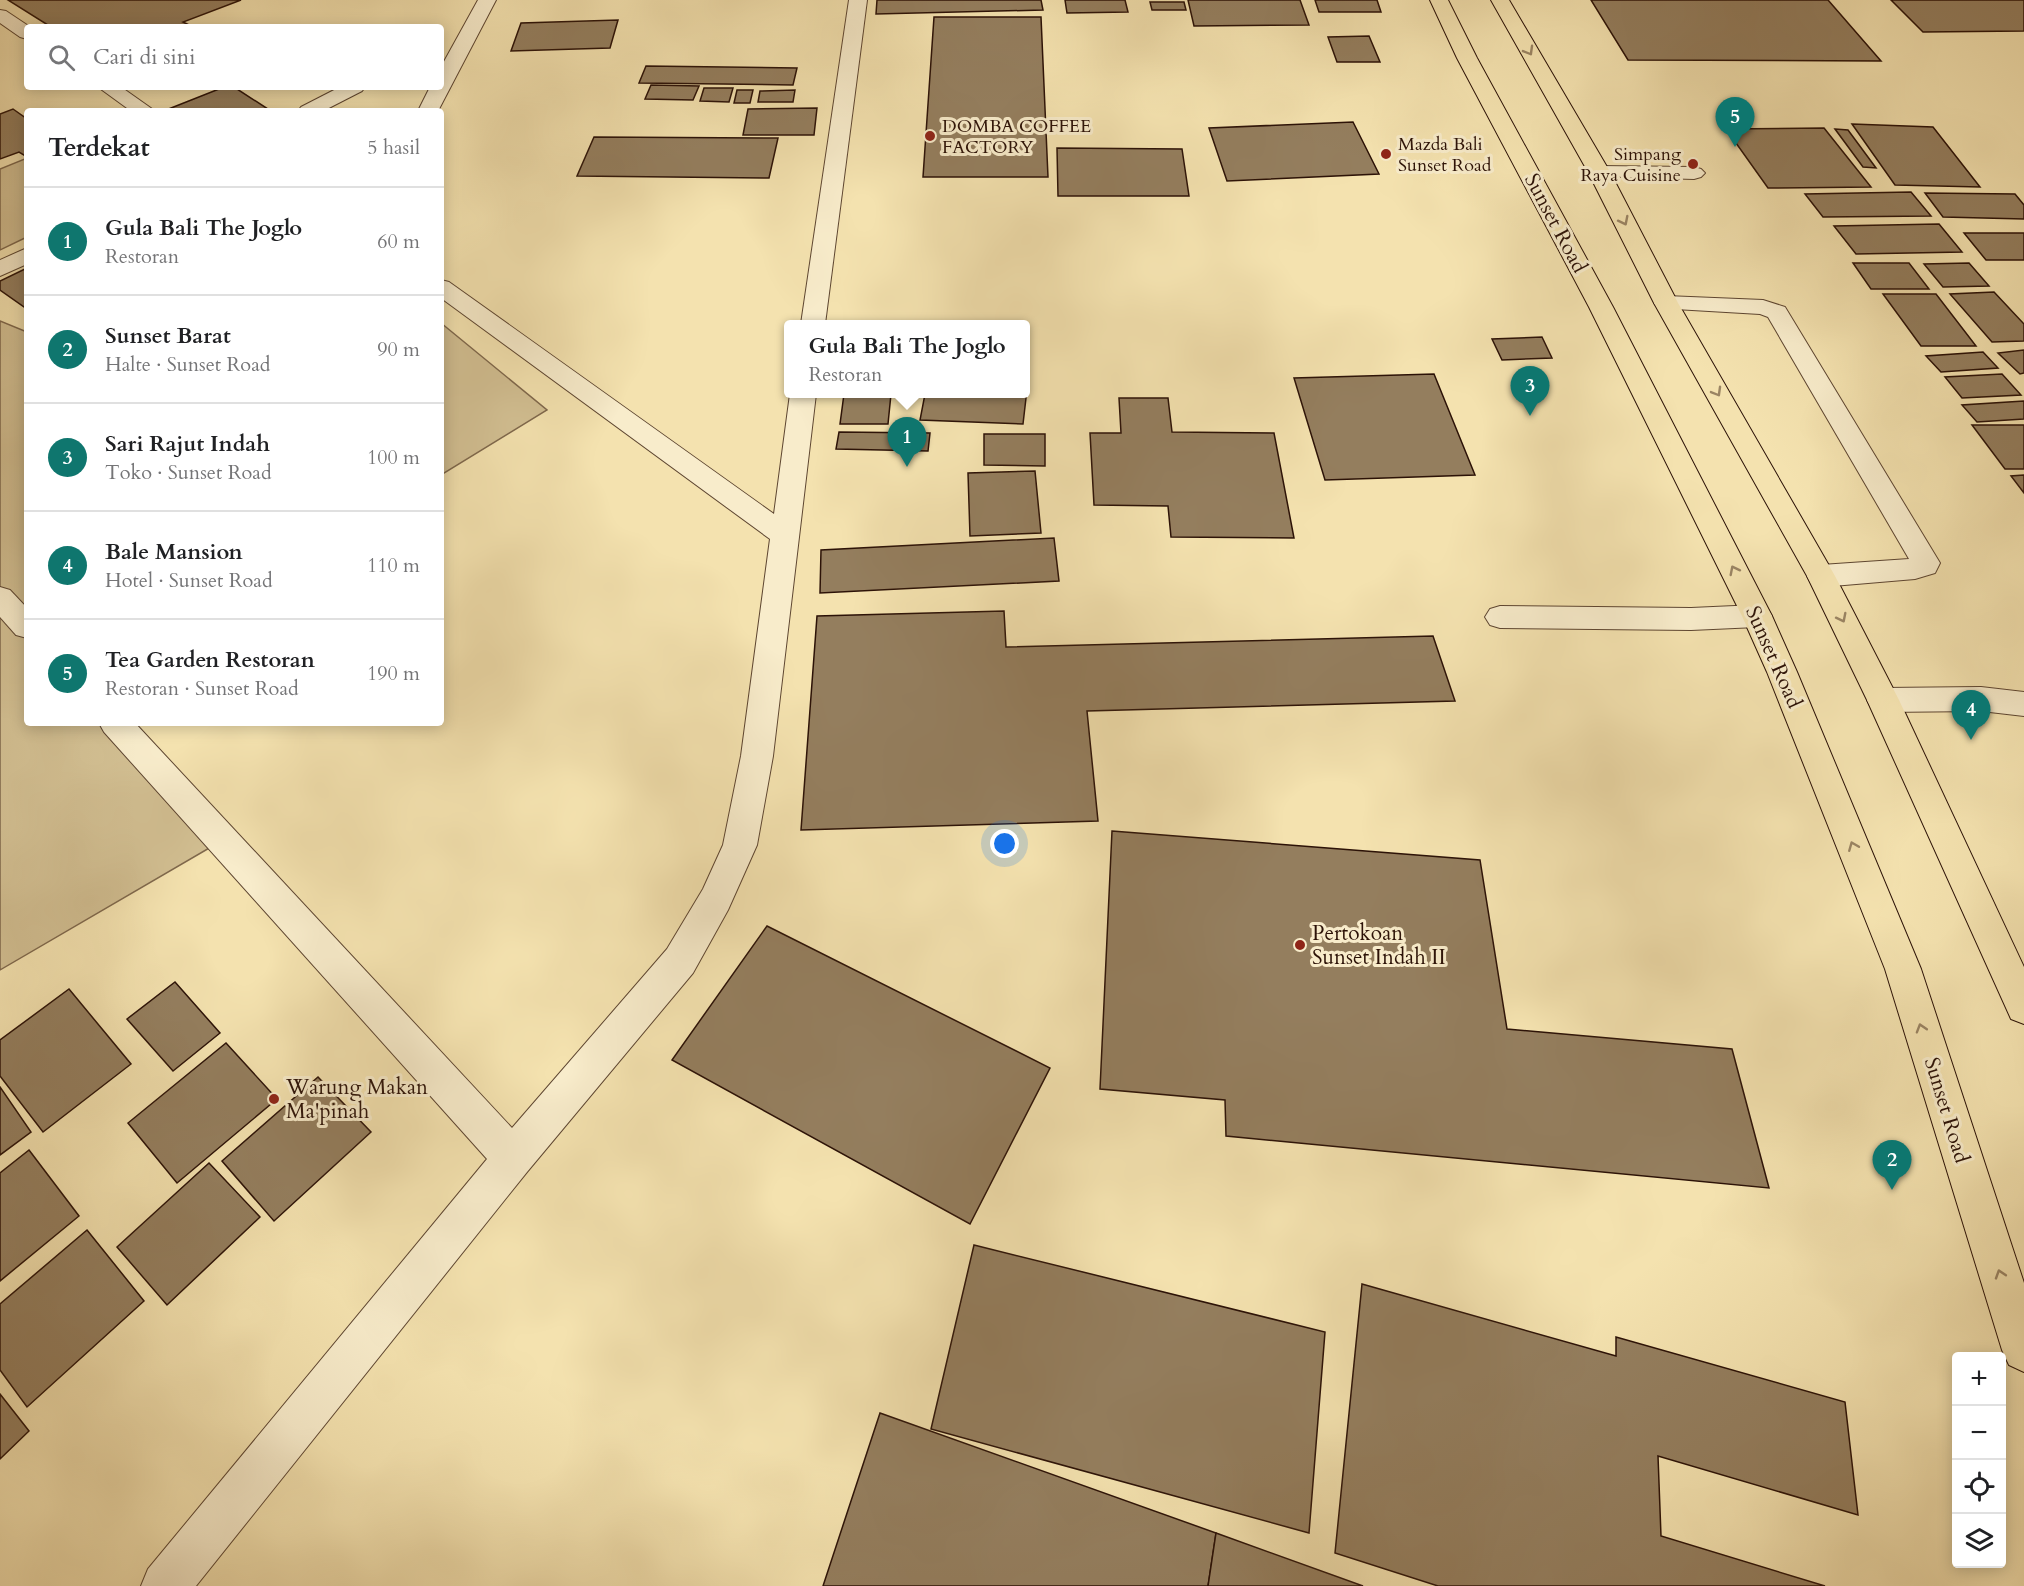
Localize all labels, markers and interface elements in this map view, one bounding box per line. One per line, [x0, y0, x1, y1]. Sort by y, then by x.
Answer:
search box [24, 24, 444, 90]
icon: search [45, 41, 78, 74]
text: Cari di sini [93, 42, 196, 72]
one-way arrow [1522, 45, 1533, 55]
pin: 5 [1716, 98, 1754, 147]
place label: DOMBA COFFEE FACTORY [942, 114, 1091, 160]
marker: DOMBA COFFEE FACTORY [923, 129, 937, 143]
text: Terdekat [48, 130, 150, 165]
place label: Mazda Bali Sunset Road [1398, 132, 1492, 178]
text: 5 hasil [367, 134, 420, 161]
place label: Simpang Raya Cuisine [1580, 142, 1682, 188]
marker: Mazda Bali Sunset Road [1379, 147, 1393, 161]
marker: Simpang Raya Cuisine [1686, 157, 1700, 171]
street label: Sunset Road [1517, 168, 1594, 278]
text: Gula Bali The Joglo [105, 213, 302, 243]
one-way arrow [1617, 214, 1628, 225]
text: 1 [62, 228, 73, 255]
text: 60 m [377, 228, 420, 255]
text: Restoran [105, 243, 179, 270]
popup [784, 320, 1030, 398]
text: Sunset Barat [105, 321, 231, 351]
text: Gula Bali The Joglo [808, 331, 1006, 361]
text: 2 [62, 336, 73, 363]
text: 90 m [377, 336, 420, 363]
text: Halte · Sunset Road [105, 351, 270, 378]
text: Restoran [808, 361, 882, 388]
pin: 3 [1510, 366, 1550, 416]
one-way arrow [1709, 386, 1721, 397]
pin: 1 [888, 418, 926, 467]
text: Sari Rajut Indah [105, 429, 270, 459]
text: 3 [62, 444, 73, 471]
text: 100 m [367, 444, 420, 471]
text: Toko · Sunset Road [105, 459, 272, 486]
text: Bale Mansion [105, 537, 243, 567]
text: 4 [62, 552, 73, 579]
text: 110 m [367, 552, 420, 579]
one-way arrow [1730, 566, 1742, 577]
text: Hotel · Sunset Road [105, 567, 273, 594]
street label: Sunset Road [1738, 602, 1809, 713]
one-way arrow [1835, 611, 1846, 622]
text: Tea Garden Restoran [105, 645, 315, 675]
text: 5 [62, 660, 73, 687]
text: 190 m [367, 660, 420, 687]
text: Restoran · Sunset Road [105, 675, 299, 702]
pin: 4 [1952, 690, 1990, 740]
your location [990, 829, 1019, 858]
one-way arrow [1848, 841, 1860, 852]
place label: Pertokoan Sunset Indah II [1312, 919, 1446, 972]
marker: Pertokoan Sunset Indah II [1293, 938, 1307, 952]
one-way arrow [1916, 1023, 1929, 1034]
street label: Sunset Road [1917, 1054, 1976, 1166]
place label: Warung Makan Ma'pinah [285, 1073, 428, 1126]
marker: Warung Makan Ma'pinah [267, 1092, 281, 1106]
pin: 2 [1872, 1140, 1912, 1190]
one-way arrow [1994, 1269, 2007, 1280]
map controls [1952, 1352, 2006, 1568]
button: + [1952, 1352, 2006, 1406]
button: − [1952, 1406, 2006, 1460]
button: locate [1952, 1460, 2006, 1514]
button: layers [1952, 1514, 2006, 1568]

